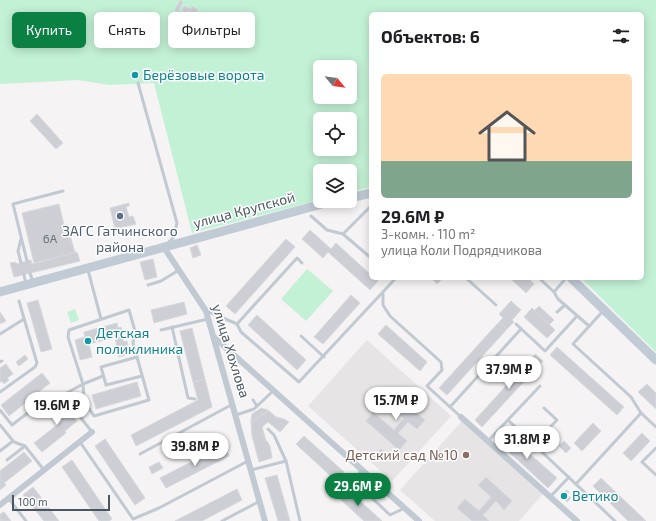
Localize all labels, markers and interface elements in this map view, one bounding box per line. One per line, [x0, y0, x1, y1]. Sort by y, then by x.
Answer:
chip: Купить [12, 12, 86, 48]
chip: Снять [94, 12, 160, 48]
chip: Фильтры [168, 12, 255, 48]
icon: filters [610, 25, 632, 47]
text: Объектов: 6 [381, 26, 480, 46]
north arrow [313, 60, 357, 104]
map controls [313, 60, 357, 208]
place label: Берёзовые ворота [143, 66, 265, 83]
marker: Берёзовые ворота [130, 70, 140, 80]
icon: home [471, 100, 543, 172]
button: locate [313, 112, 357, 156]
button: layers [313, 164, 357, 208]
street label: улица Крупской [191, 188, 297, 231]
text: 29.6M ₽ [381, 206, 444, 226]
marker: ЗАГС Гатчинского района [115, 211, 125, 221]
place label: ЗАГС Гатчинского района [62, 222, 178, 255]
text: 3-комн. · 110 m² [381, 226, 475, 242]
house number: 6А [43, 231, 58, 245]
text: улица Коли Подрядчикова [381, 242, 542, 258]
street label: улица Хохлова [209, 302, 254, 400]
place label: Детская поликлиника [96, 324, 183, 357]
marker: Детская поликлиника [83, 336, 93, 346]
pin: 37.9M ₽ [472, 356, 546, 390]
text: 37.9M ₽ [486, 361, 532, 377]
pin: 15.7M ₽ [359, 387, 433, 421]
pin: 19.6M ₽ [20, 392, 94, 426]
text: 15.7M ₽ [374, 392, 418, 408]
text: 19.6M ₽ [34, 397, 80, 413]
pin: 31.8M ₽ [490, 426, 564, 460]
text: 31.8M ₽ [504, 431, 550, 447]
pin: 39.8M ₽ [158, 433, 232, 467]
text: 39.8M ₽ [171, 438, 219, 454]
place label: Детский сад №10 [345, 446, 458, 463]
marker: Детский сад №10 [461, 450, 471, 460]
pin: 29.6M ₽ [321, 473, 395, 507]
text: 29.6M ₽ [334, 478, 382, 494]
place label: Ветико [572, 487, 618, 504]
marker: Ветико [559, 491, 569, 501]
scale bar [12, 493, 110, 512]
text: 100 m [18, 495, 48, 508]

